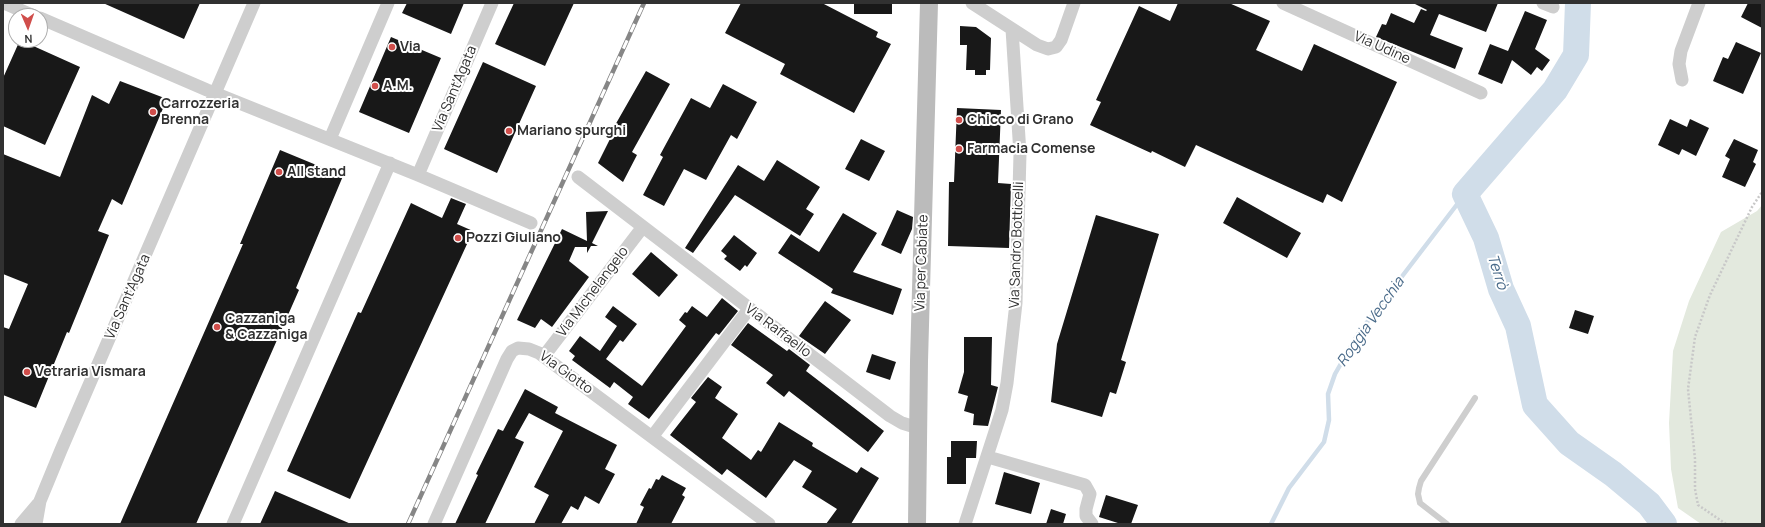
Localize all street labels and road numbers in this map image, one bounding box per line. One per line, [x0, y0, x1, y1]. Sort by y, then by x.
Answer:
street label: Via Udine [1351, 28, 1413, 68]
street label: Via Sant'Agata [429, 43, 481, 135]
street label: Via Sandro Botticelli [1006, 181, 1028, 309]
street label: Via per Cabiate [912, 214, 932, 312]
street label: Via Michelangelo [554, 244, 632, 340]
street label: Via Sant'Agata [102, 252, 154, 342]
street label: Via Raffaello [742, 301, 814, 361]
street label: Via Giotto [536, 348, 596, 398]

